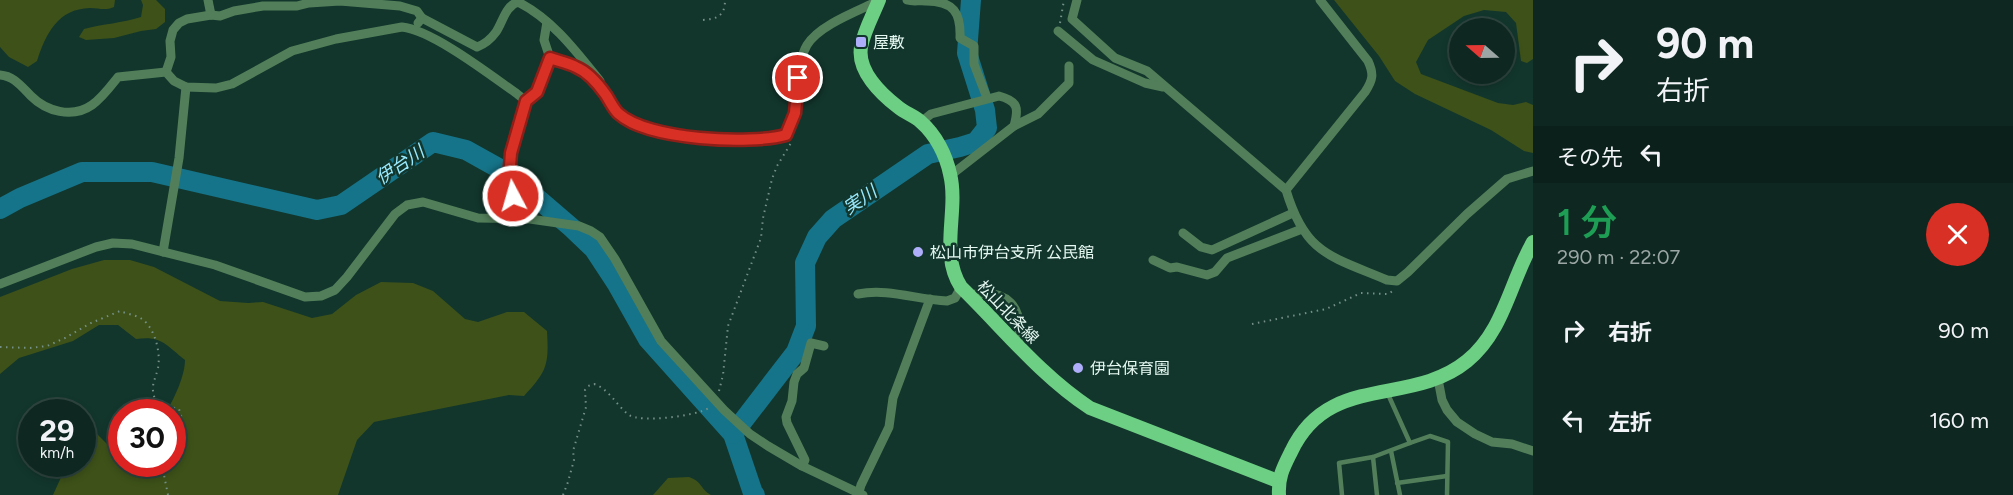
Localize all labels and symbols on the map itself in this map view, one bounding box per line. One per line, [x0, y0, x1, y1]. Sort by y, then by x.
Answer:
north arrow [1449, 18, 1515, 84]
place label: 屋敷 [873, 33, 905, 52]
marker: 屋敷 [854, 35, 868, 49]
pin [772, 52, 823, 103]
water label: 伊台川 [371, 140, 430, 189]
position arrow [481, 164, 545, 228]
water label: 実川 [839, 180, 883, 219]
place label: 松山市伊台支所 公民館 [930, 243, 1094, 262]
marker: 松山市伊台支所 公民館 [911, 245, 925, 259]
street label: 松山北条線 [973, 277, 1043, 347]
place label: 伊台保育園 [1090, 359, 1170, 378]
marker: 伊台保育園 [1071, 361, 1085, 375]
speed limit sign: 30 [108, 399, 186, 477]

